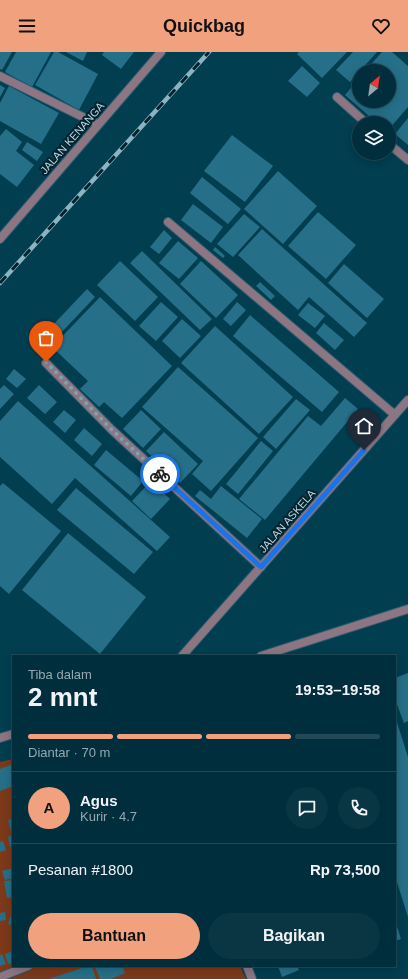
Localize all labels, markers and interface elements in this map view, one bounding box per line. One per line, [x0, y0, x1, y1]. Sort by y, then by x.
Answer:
icon: menu [16, 15, 38, 37]
icon: heart [370, 15, 392, 37]
text: Quickbag [163, 16, 245, 36]
north arrow [352, 64, 396, 108]
map controls [352, 64, 396, 160]
street label: JALAN KENANGA [38, 99, 107, 176]
button: layers [352, 116, 396, 160]
pin [29, 321, 63, 362]
icon: bag [35, 327, 57, 349]
pin [347, 409, 381, 450]
icon: home [353, 415, 375, 437]
courier [140, 454, 180, 494]
icon: bike [149, 463, 171, 485]
street label: JALAN ASKELA [256, 487, 318, 555]
text: Tiba dalam [28, 667, 92, 682]
text: 19:53–19:58 [295, 681, 380, 698]
text: 2 mnt [28, 682, 97, 712]
text: Diantar · 70 m [28, 745, 110, 760]
button: chat [286, 787, 328, 829]
button: phone [338, 787, 380, 829]
text: Agus [80, 792, 118, 809]
text: A [44, 799, 54, 816]
text: Kurir · 4.7 [80, 809, 137, 824]
text: Pesanan #1800 [28, 861, 133, 878]
text: Rp 73,500 [310, 861, 380, 878]
button: Bantuan [28, 913, 200, 959]
button: Bagikan [208, 913, 380, 959]

